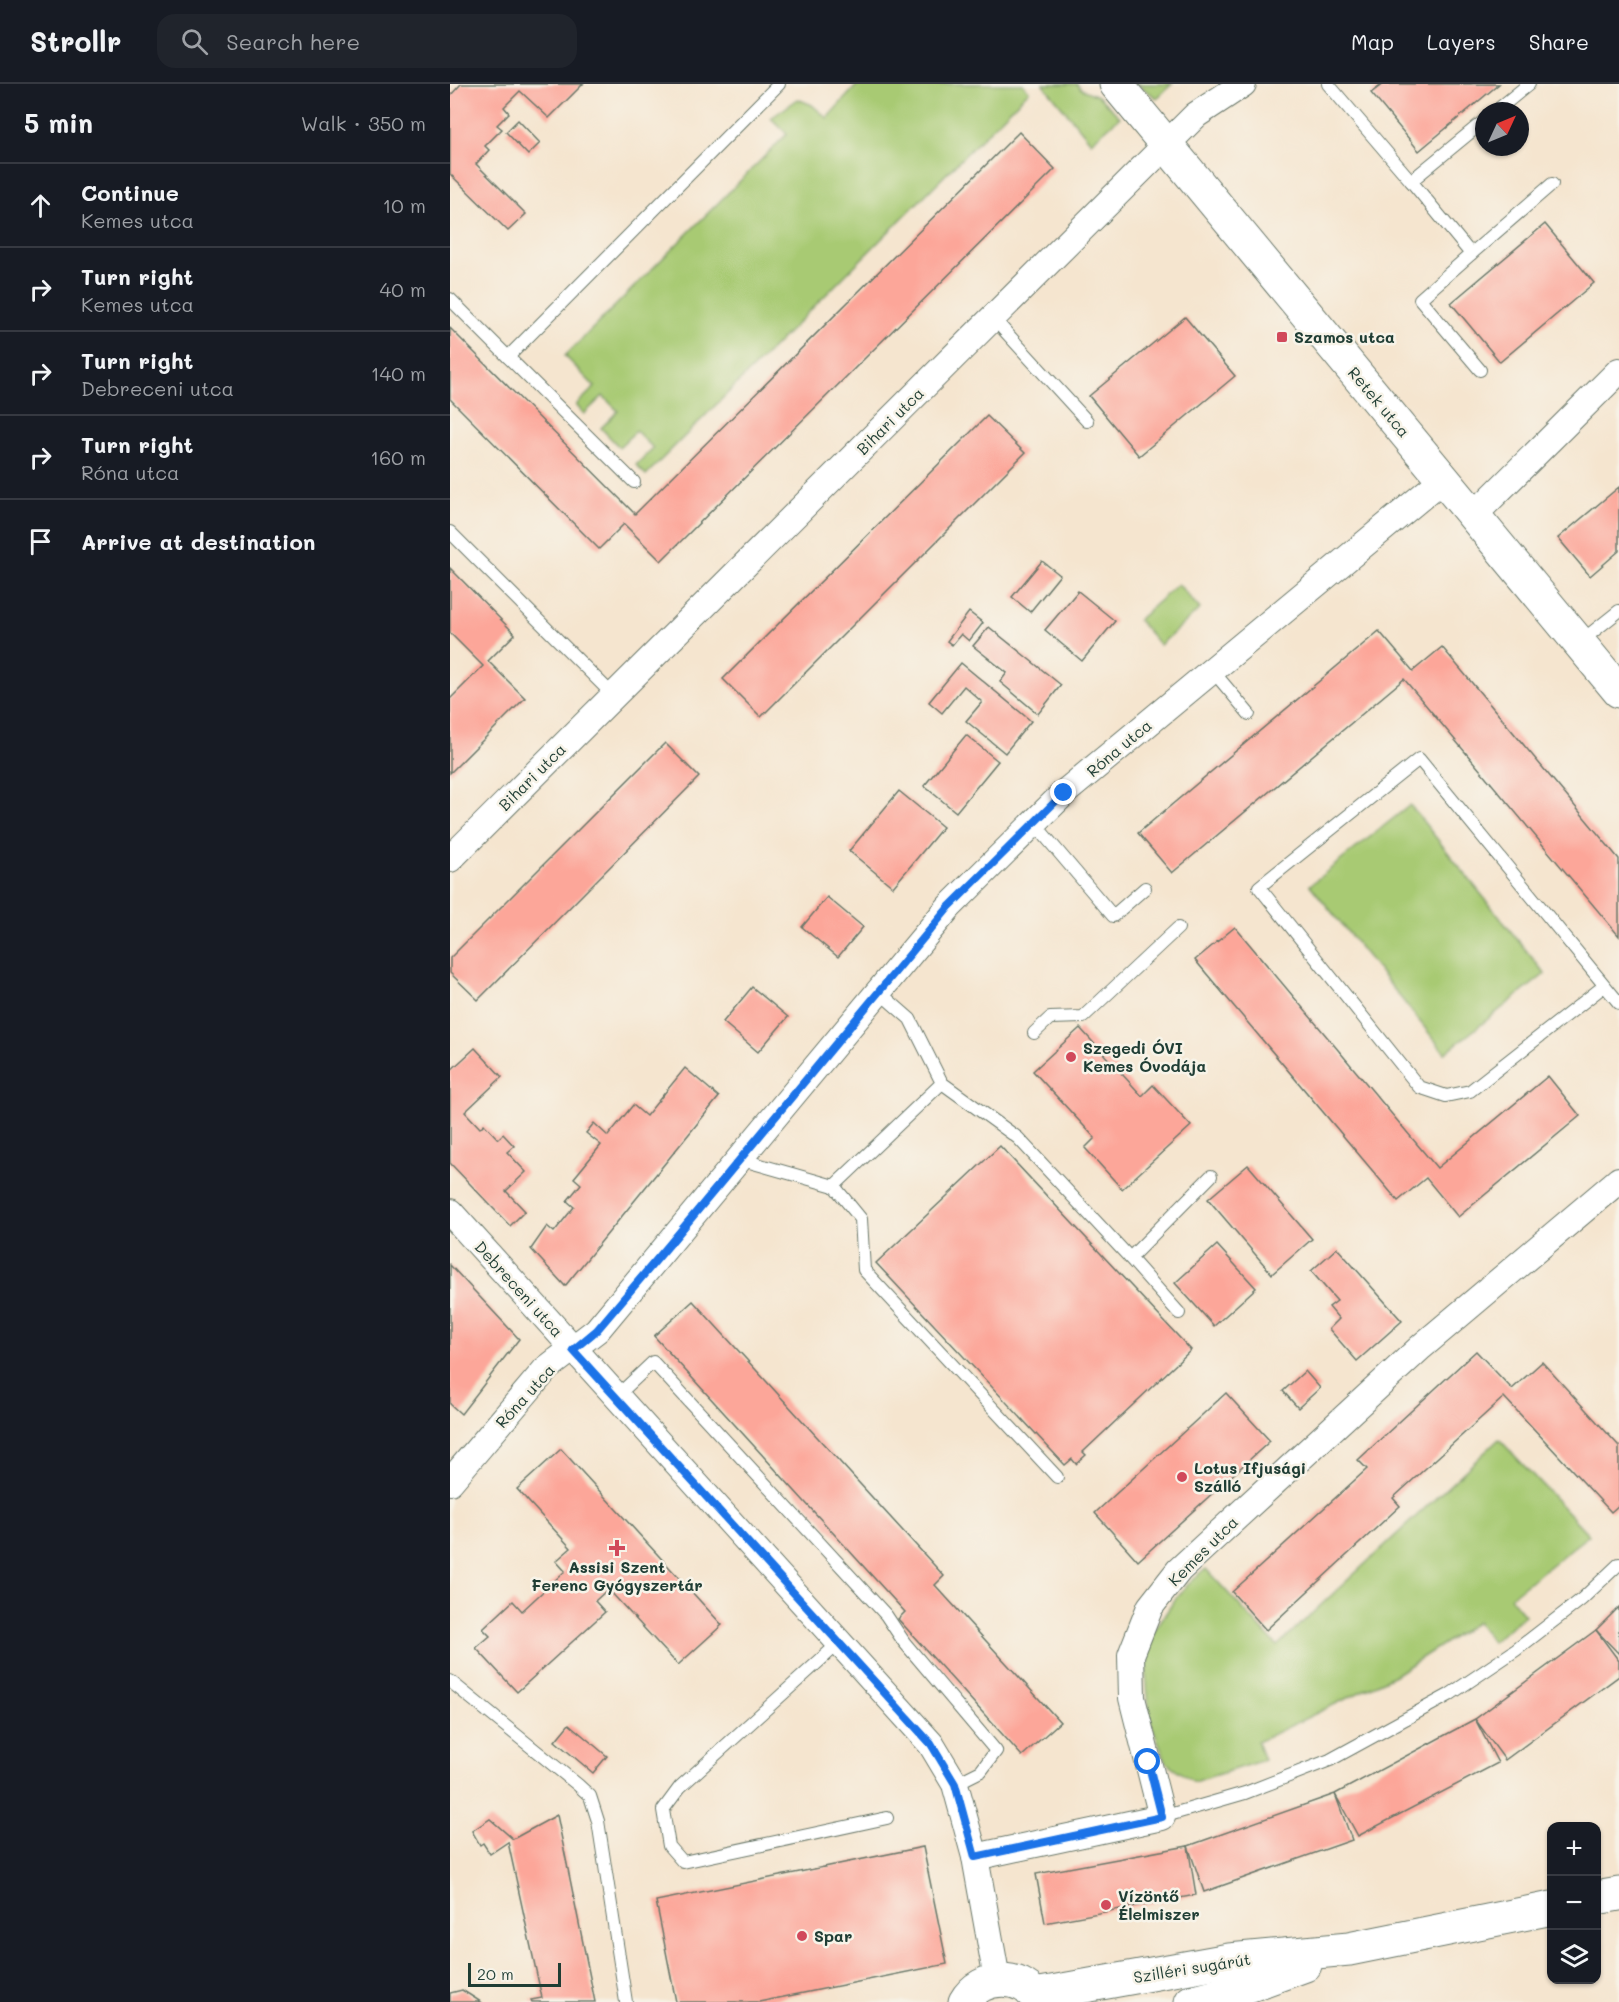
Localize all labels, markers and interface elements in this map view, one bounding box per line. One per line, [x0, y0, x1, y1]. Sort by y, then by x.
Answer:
search box [157, 14, 577, 68]
text: Strollr [30, 23, 121, 59]
icon: search [178, 25, 211, 58]
text: Search here [226, 27, 360, 56]
text: Map [1351, 28, 1394, 55]
text: Layers [1427, 28, 1496, 55]
text: Share [1529, 28, 1589, 55]
north arrow [1475, 102, 1529, 156]
text: 5 min [24, 106, 93, 140]
text: Walk · 350 m [301, 110, 426, 136]
text: Continue [81, 178, 179, 207]
icon: ahead [24, 189, 57, 222]
text: 10 m [382, 192, 426, 218]
text: Kemes utca [81, 207, 194, 233]
text: Turn right [81, 262, 193, 291]
icon: right [24, 273, 57, 306]
text: 40 m [380, 276, 426, 302]
text: Kemes utca [81, 291, 194, 317]
place label: Szamos utca [1294, 326, 1395, 347]
marker: Szamos utca [1275, 330, 1289, 344]
text: Turn right [81, 346, 193, 375]
icon: right [24, 357, 57, 390]
text: 140 m [371, 360, 426, 386]
street label: Retek utca [1344, 362, 1415, 441]
text: Debreceni utca [81, 375, 234, 401]
street label: Bihari utca [851, 382, 928, 459]
text: Turn right [81, 430, 193, 459]
icon: right [24, 441, 57, 474]
text: 160 m [370, 444, 426, 470]
text: Róna utca [81, 459, 180, 485]
icon: arrive [24, 525, 57, 558]
text: Arrive at destination [81, 527, 316, 556]
street label: Róna utca [1082, 714, 1156, 781]
street label: Bihari utca [493, 738, 570, 815]
route end [1050, 779, 1076, 805]
place label: Szegedi ÓVI Kemes Óvodája [1083, 1037, 1206, 1076]
marker: Szegedi ÓVI Kemes Óvodája [1064, 1050, 1078, 1064]
street label: Debreceni utca [471, 1236, 568, 1341]
street label: Róna utca [490, 1359, 559, 1432]
place label: Lotus Ifjusági Szálló [1194, 1457, 1306, 1496]
marker: Lotus Ifjusági Szálló [1175, 1470, 1189, 1484]
street label: Kemes utca [1163, 1511, 1242, 1590]
marker: Assisi Szent Ferenc Gyógyszertár [610, 1541, 624, 1555]
place label: Assisi Szent Ferenc Gyógyszertár [531, 1556, 703, 1595]
route start [1134, 1748, 1160, 1774]
map controls [1547, 1822, 1601, 1984]
button: + [1547, 1822, 1601, 1876]
button: − [1547, 1876, 1601, 1930]
place label: Vízöntő Élelmiszer [1118, 1885, 1200, 1924]
marker: Vízöntő Élelmiszer [1099, 1898, 1113, 1912]
place label: Spar [814, 1925, 852, 1946]
marker: Spar [795, 1929, 809, 1943]
button: layers [1547, 1930, 1601, 1984]
street label: Szilléri sugárút [1132, 1948, 1252, 1987]
scale bar [468, 1960, 561, 1988]
text: 20 m [477, 1963, 514, 1984]

